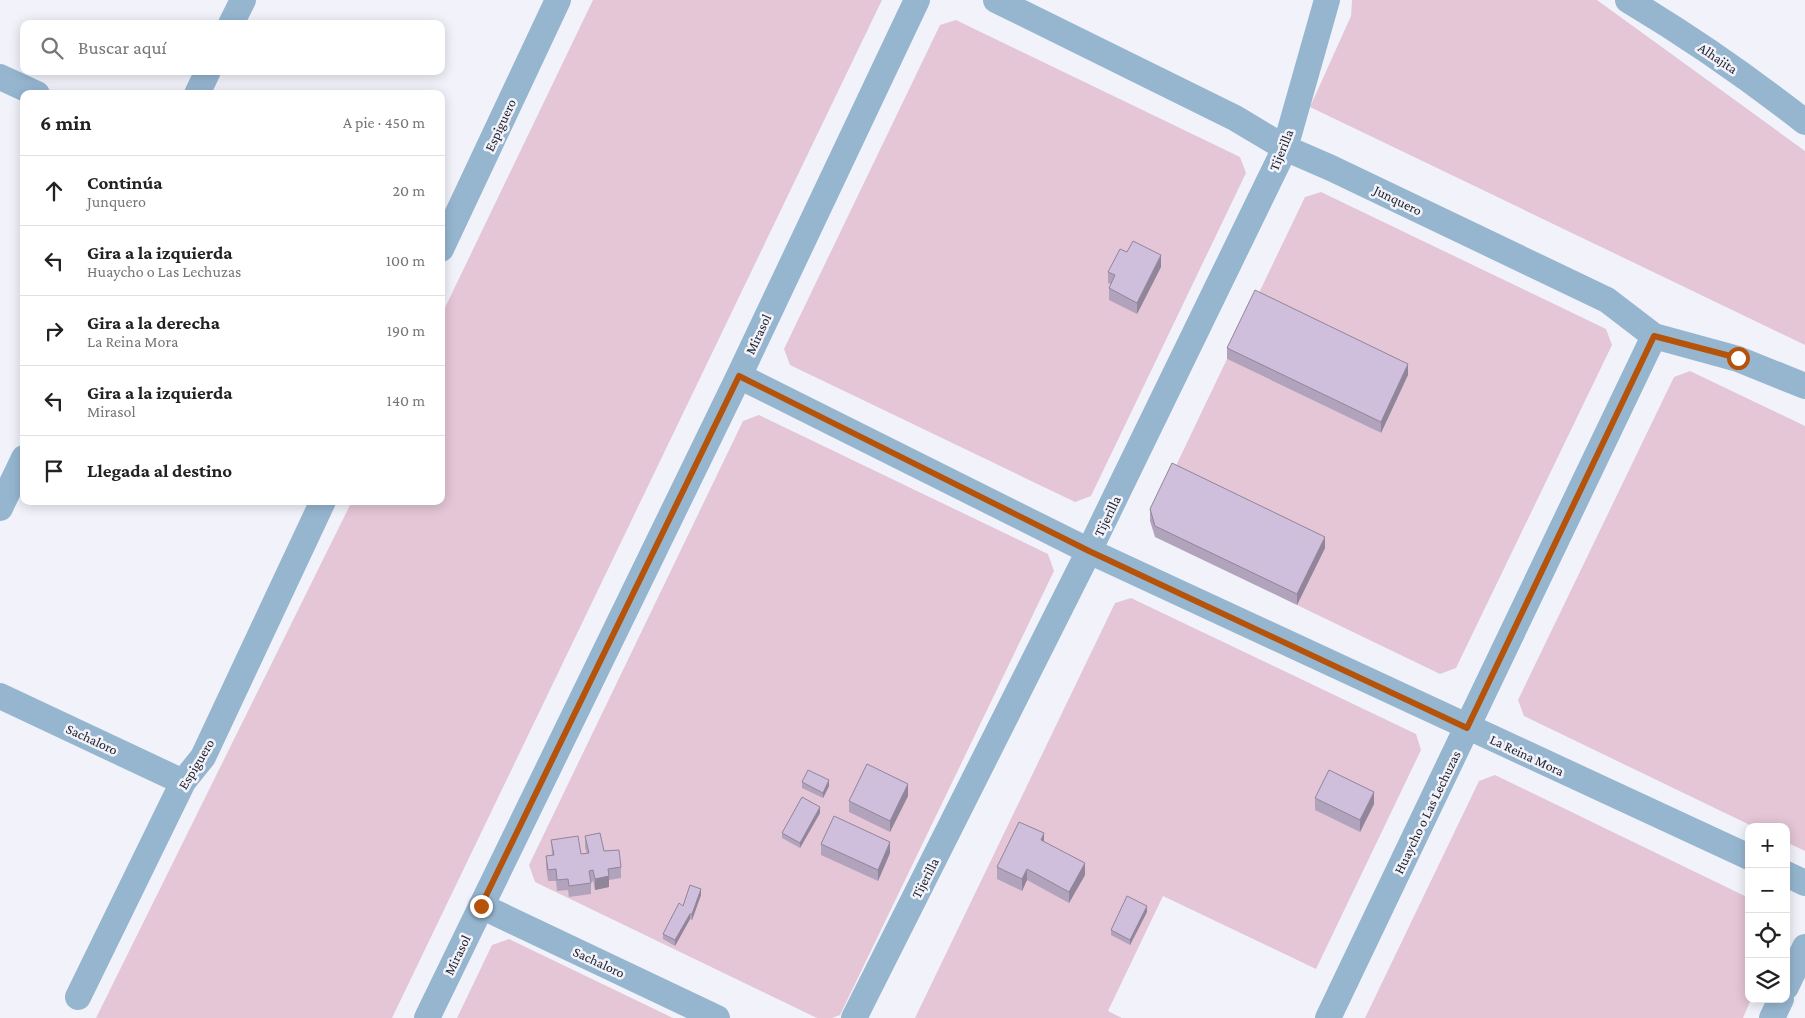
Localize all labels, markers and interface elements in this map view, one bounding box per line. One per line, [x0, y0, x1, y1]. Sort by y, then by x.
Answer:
search box [20, 20, 445, 75]
icon: search [38, 34, 66, 62]
text: Buscar aquí [78, 37, 167, 58]
street label: Alhajita [1695, 39, 1741, 78]
street label: Espiguero [481, 96, 519, 154]
text: 6 min [40, 111, 91, 135]
text: A pie · 450 m [343, 114, 425, 131]
street label: Tijerilla [1265, 126, 1298, 173]
text: Continúa [87, 172, 163, 193]
icon: ahead [40, 177, 68, 205]
street label: Junquero [1370, 181, 1425, 219]
text: 20 m [392, 182, 425, 199]
text: Junquero [87, 193, 146, 210]
text: Gira a la izquierda [87, 242, 233, 263]
icon: left [40, 247, 68, 275]
text: 100 m [386, 252, 425, 269]
text: Huaycho o Las Lechuzas [87, 263, 241, 280]
street label: Mirasol [742, 311, 774, 357]
text: Gira a la derecha [87, 312, 220, 333]
icon: right [40, 317, 68, 345]
text: 190 m [387, 322, 425, 339]
text: La Reina Mora [87, 333, 178, 350]
route start [1727, 347, 1750, 370]
text: Gira a la izquierda [87, 382, 233, 403]
icon: left [40, 387, 68, 415]
text: 140 m [387, 392, 425, 409]
text: Mirasol [87, 403, 136, 420]
icon: arrive [40, 457, 68, 485]
text: Llegada al destino [87, 460, 232, 481]
street label: Tijerilla [1090, 493, 1125, 539]
street label: Sachaloro [64, 720, 120, 758]
street label: La Reina Mora [1487, 731, 1567, 779]
street label: Espiguero [175, 736, 217, 792]
street label: Huaycho o Las Lechuzas [1390, 748, 1464, 876]
map controls [1745, 823, 1790, 1003]
button: + [1745, 823, 1790, 868]
street label: Tijerilla [908, 855, 943, 901]
button: − [1745, 868, 1790, 913]
route end [470, 895, 493, 918]
button: locate [1745, 913, 1790, 958]
street label: Mirasol [440, 932, 474, 978]
street label: Sachaloro [571, 943, 627, 981]
button: layers [1745, 958, 1790, 1003]

